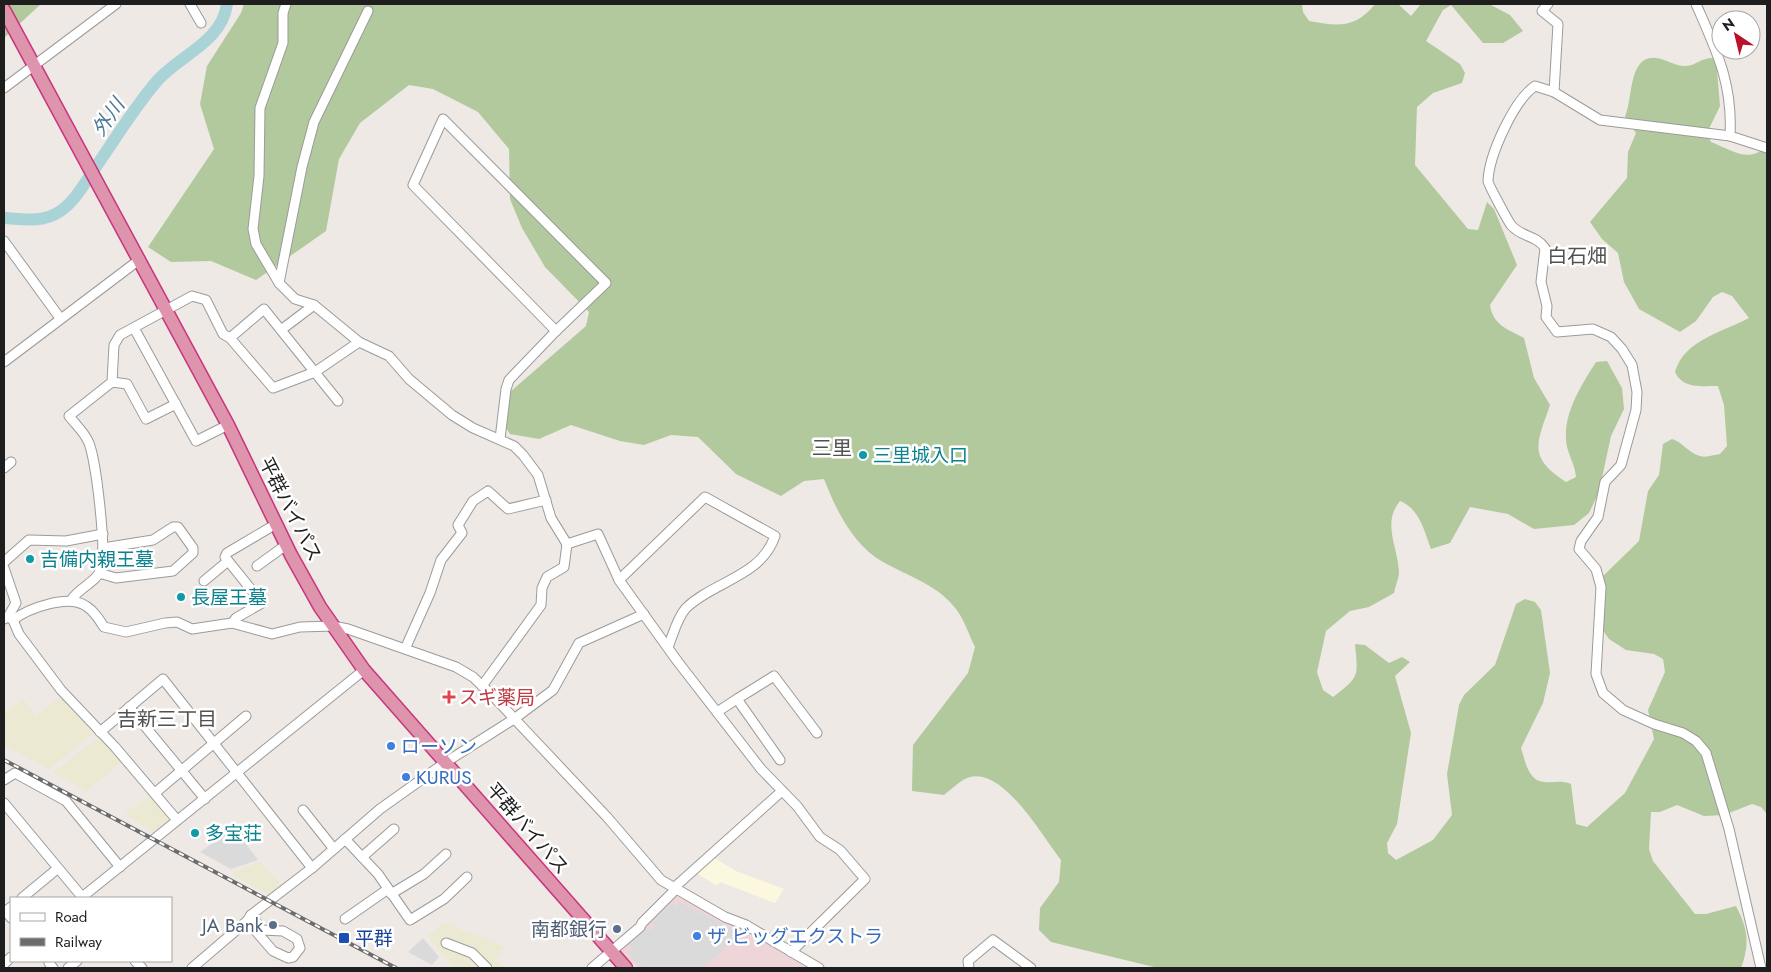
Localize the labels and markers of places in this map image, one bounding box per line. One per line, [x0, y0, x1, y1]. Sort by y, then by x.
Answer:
place label: 三里城入口 [873, 442, 968, 469]
marker: 三里城入口 [857, 449, 869, 461]
place label: 吉備内親王墓 [40, 546, 154, 573]
marker: 吉備内親王墓 [24, 553, 36, 565]
place label: 長屋王墓 [191, 584, 267, 611]
marker: 長屋王墓 [175, 591, 187, 603]
place label: スギ薬局 [459, 684, 535, 711]
marker: スギ薬局 [443, 691, 455, 703]
place label: ローソン [401, 733, 477, 760]
marker: ローソン [385, 740, 397, 752]
place label: KURUS [416, 764, 472, 791]
marker: KURUS [400, 771, 412, 783]
place label: 多宝荘 [205, 820, 262, 847]
marker: 多宝荘 [189, 827, 201, 839]
place label: JA Bank [199, 912, 264, 939]
place label: 南都銀行 [531, 916, 607, 943]
marker: JA Bank [267, 919, 279, 931]
marker: 南都銀行 [611, 923, 623, 935]
place label: ザ.ビッグエクストラ [707, 923, 883, 950]
place label: 平群 [355, 925, 393, 952]
marker: ザ.ビッグエクストラ [691, 930, 703, 942]
marker: 平群 [337, 931, 351, 945]

